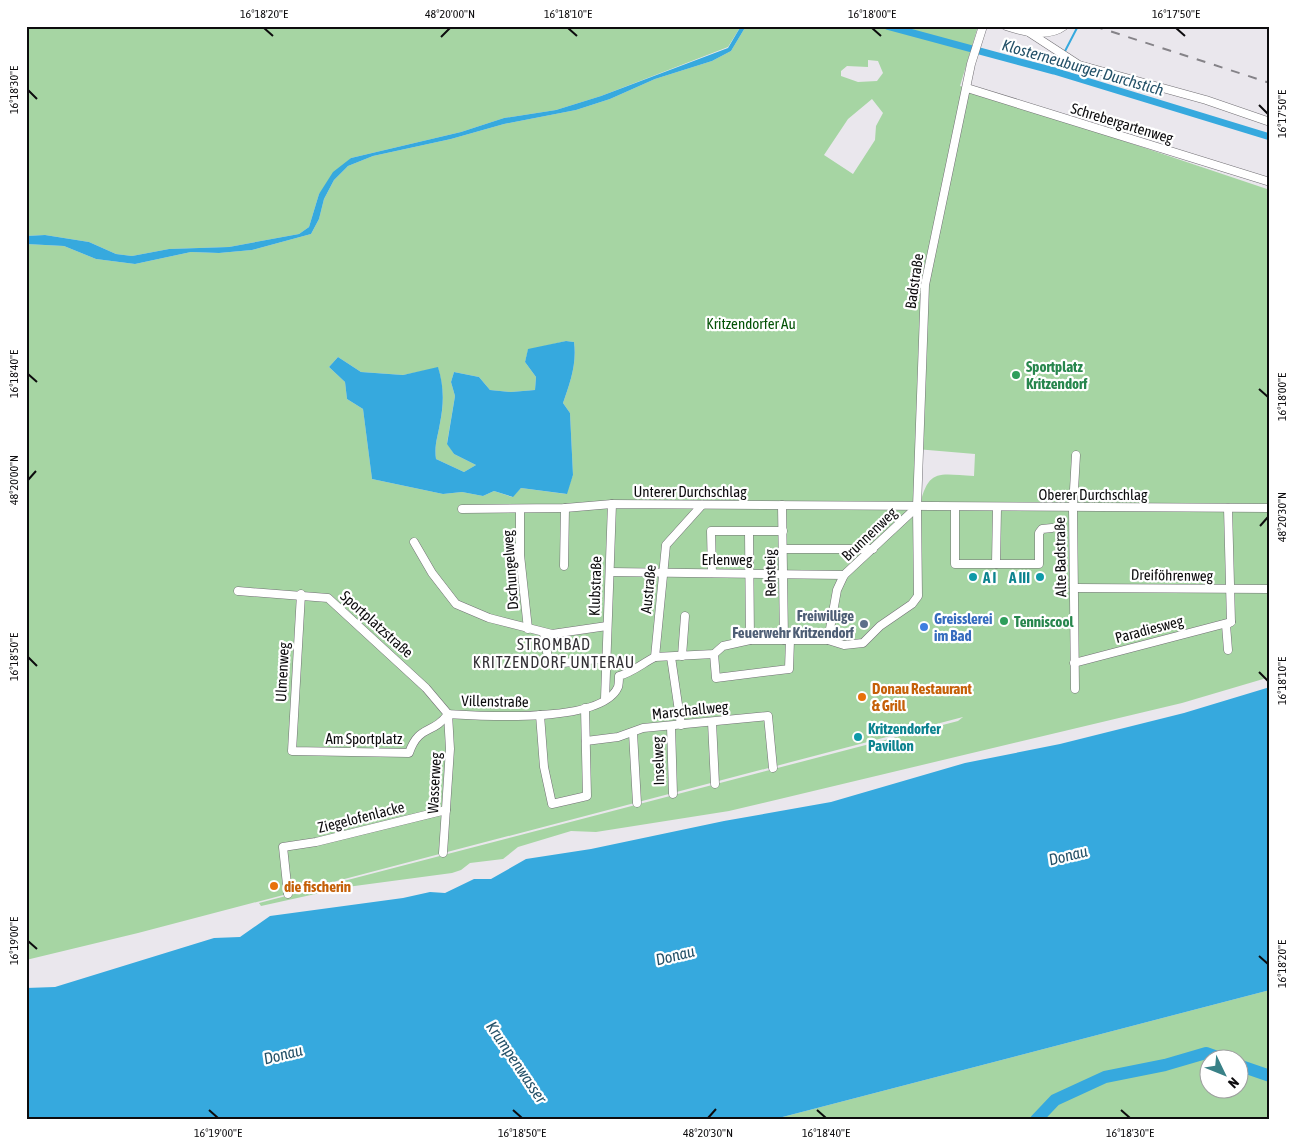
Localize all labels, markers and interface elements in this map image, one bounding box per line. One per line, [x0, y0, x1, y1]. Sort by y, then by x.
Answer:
text: 16°18'20"E [240, 7, 288, 21]
text: 48°20'00"N [425, 7, 475, 21]
text: 16°18'10"E [544, 7, 592, 21]
text: 16°18'00"E [848, 7, 896, 21]
text: 16°17'50"E [1152, 7, 1200, 21]
water label: Klosterneuburger Durchstich [1000, 35, 1166, 100]
text: 16°18'30"E [7, 66, 21, 114]
text: 16°17'50"E [1275, 90, 1289, 138]
street label: Schrebergartenweg [1069, 99, 1176, 147]
street label: Badstraße [902, 252, 926, 310]
park label: Kritzendorfer Au [706, 315, 796, 332]
text: 16°18'40"E [7, 350, 21, 398]
place label: Sportplatz Kritzendorf [1026, 358, 1088, 392]
marker: Sportplatz Kritzendorf [1010, 369, 1022, 381]
text: 16°18'00"E [1275, 373, 1289, 421]
text: 48°20'00"N [7, 455, 21, 505]
street label: Unterer Durchschlag [633, 483, 747, 500]
street label: Oberer Durchschlag [1039, 486, 1148, 503]
text: 48°20'30"N [1275, 492, 1289, 542]
street label: Brunnenweg [838, 503, 900, 564]
street label: Alte Badstraße [1051, 517, 1069, 597]
street label: Dschungelweg [499, 529, 521, 610]
street label: Rehsteig [761, 548, 779, 597]
street label: Erlenweg [702, 551, 753, 568]
street label: Klubstraße [585, 555, 605, 616]
street label: Austraße [637, 563, 659, 614]
street label: Dreiföhrenweg [1131, 566, 1214, 584]
place label: A I [982, 569, 996, 586]
place label: A III [1008, 569, 1030, 586]
marker: A I [967, 571, 979, 583]
marker: A III [1034, 571, 1046, 583]
street label: Sportplatzstraße [337, 587, 417, 661]
place label: Freiwillige Feuerwehr Kritzendorf [732, 607, 855, 641]
place label: Greisslerei im Bad [934, 610, 993, 644]
street label: Paradiesweg [1113, 612, 1185, 646]
place label: Tenniscool [1014, 613, 1074, 630]
marker: Tenniscool [998, 615, 1010, 627]
marker: Freiwillige Feuerwehr Kritzendorf [858, 618, 870, 630]
marker: Greisslerei im Bad [918, 621, 930, 633]
text: 16°18'50"E [7, 633, 21, 681]
district label: STROMBAD KRITZENDORF UNTERAU [473, 635, 635, 671]
street label: Ulmenweg [272, 641, 292, 702]
text: 16°18'10"E [1275, 657, 1289, 705]
place label: Donau Restaurant & Grill [872, 680, 973, 714]
marker: Donau Restaurant & Grill [856, 691, 868, 703]
street label: Villenstraße [461, 692, 529, 710]
street label: Marschallweg [651, 697, 729, 722]
place label: Kritzendorfer Pavillon [868, 720, 941, 754]
street label: Am Sportplatz [325, 730, 403, 747]
marker: Kritzendorfer Pavillon [852, 731, 864, 743]
street label: Inselweg [649, 736, 667, 786]
street label: Wasserweg [424, 751, 444, 814]
street label: Ziegelofenlacke [316, 798, 406, 836]
water label: Donau [1047, 841, 1090, 869]
place label: die fischerin [284, 878, 351, 895]
marker: die fischerin [268, 880, 280, 892]
text: 16°19'00"E [7, 917, 21, 965]
text: 16°18'20"E [1275, 940, 1289, 988]
water label: Donau [654, 941, 697, 969]
water label: Krumpenwasser [482, 1018, 552, 1108]
water label: Donau [262, 1040, 305, 1068]
north arrow [1198, 1048, 1248, 1098]
text: N [1225, 1074, 1242, 1091]
text: 16°19'00"E [194, 1126, 242, 1140]
text: 16°18'50"E [498, 1126, 546, 1140]
text: 48°20'30"N [683, 1126, 733, 1140]
text: 16°18'40"E [802, 1126, 850, 1140]
text: 16°18'30"E [1106, 1126, 1154, 1140]

